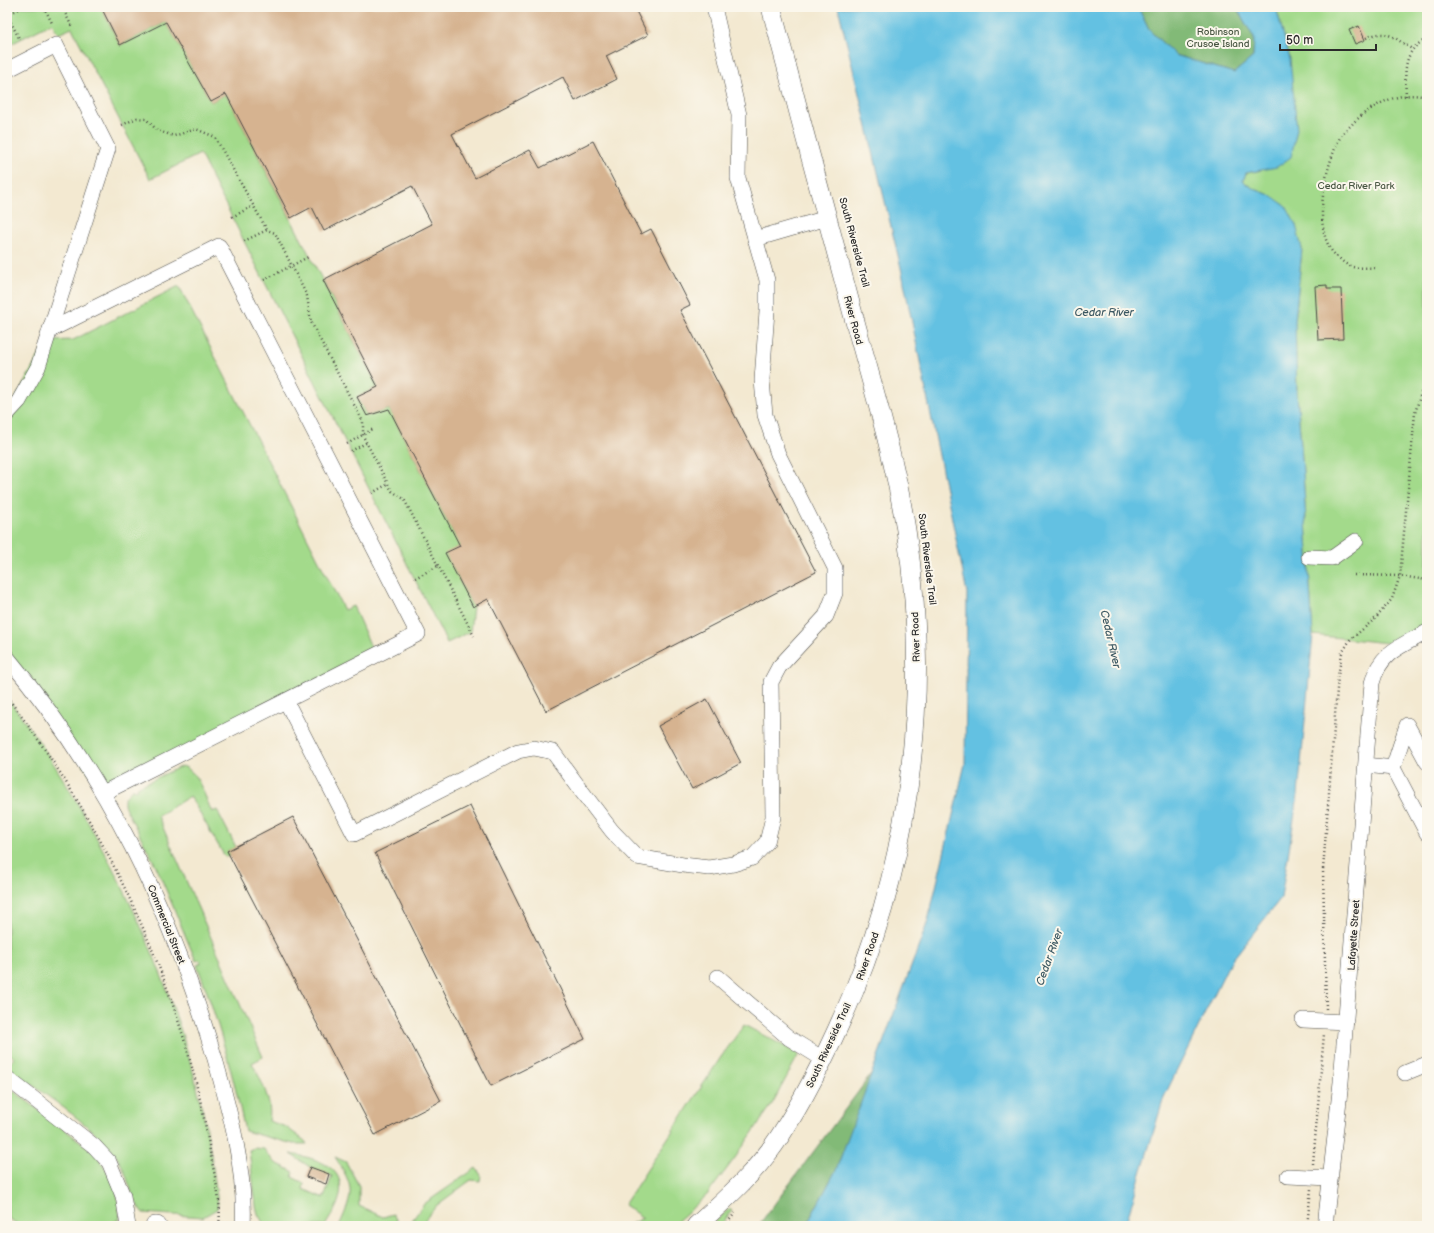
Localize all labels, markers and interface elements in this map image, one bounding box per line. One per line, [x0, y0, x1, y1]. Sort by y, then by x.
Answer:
park label: Robinson Crusoe Island [1187, 26, 1250, 50]
scale bar [1280, 26, 1376, 52]
text: 50 m [1286, 33, 1313, 48]
park label: Cedar River Park [1318, 180, 1395, 192]
street label: South Riverside Trail [836, 196, 872, 288]
street label: River Road [841, 294, 865, 346]
water label: Cedar River [1074, 306, 1135, 319]
street label: South Riverside Trail [915, 513, 939, 606]
water label: Cedar River [1098, 609, 1124, 670]
street label: River Road [909, 611, 923, 662]
street label: Commercial Street [145, 883, 187, 966]
street label: Lafayette Street [1346, 899, 1362, 971]
water label: Cedar River [1033, 926, 1066, 987]
street label: River Road [854, 930, 882, 982]
street label: South Riverside Trail [804, 1001, 854, 1090]

